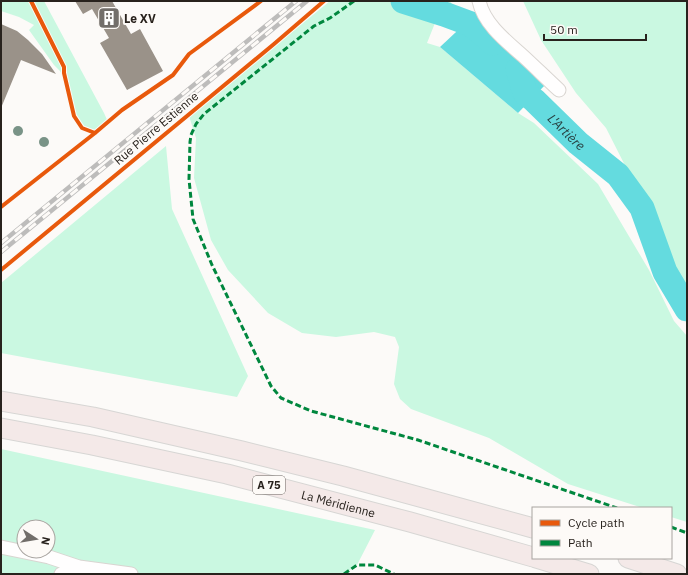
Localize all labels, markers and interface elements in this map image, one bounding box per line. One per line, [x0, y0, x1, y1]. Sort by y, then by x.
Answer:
building icon: Le XV [96, 5, 122, 31]
place label: Le XV [124, 11, 156, 26]
scale bar [544, 16, 646, 42]
text: 50 m [550, 22, 578, 37]
street label: Rue Pierre Estienne [111, 88, 202, 168]
water label: L'Artière [544, 110, 589, 154]
road number: A 75 [253, 476, 285, 494]
street label: La Méridienne [300, 486, 378, 520]
legend [532, 507, 672, 559]
text: Cycle path [568, 515, 625, 530]
north arrow [16, 519, 56, 559]
text: Path [568, 535, 593, 550]
text: N [38, 536, 53, 546]

